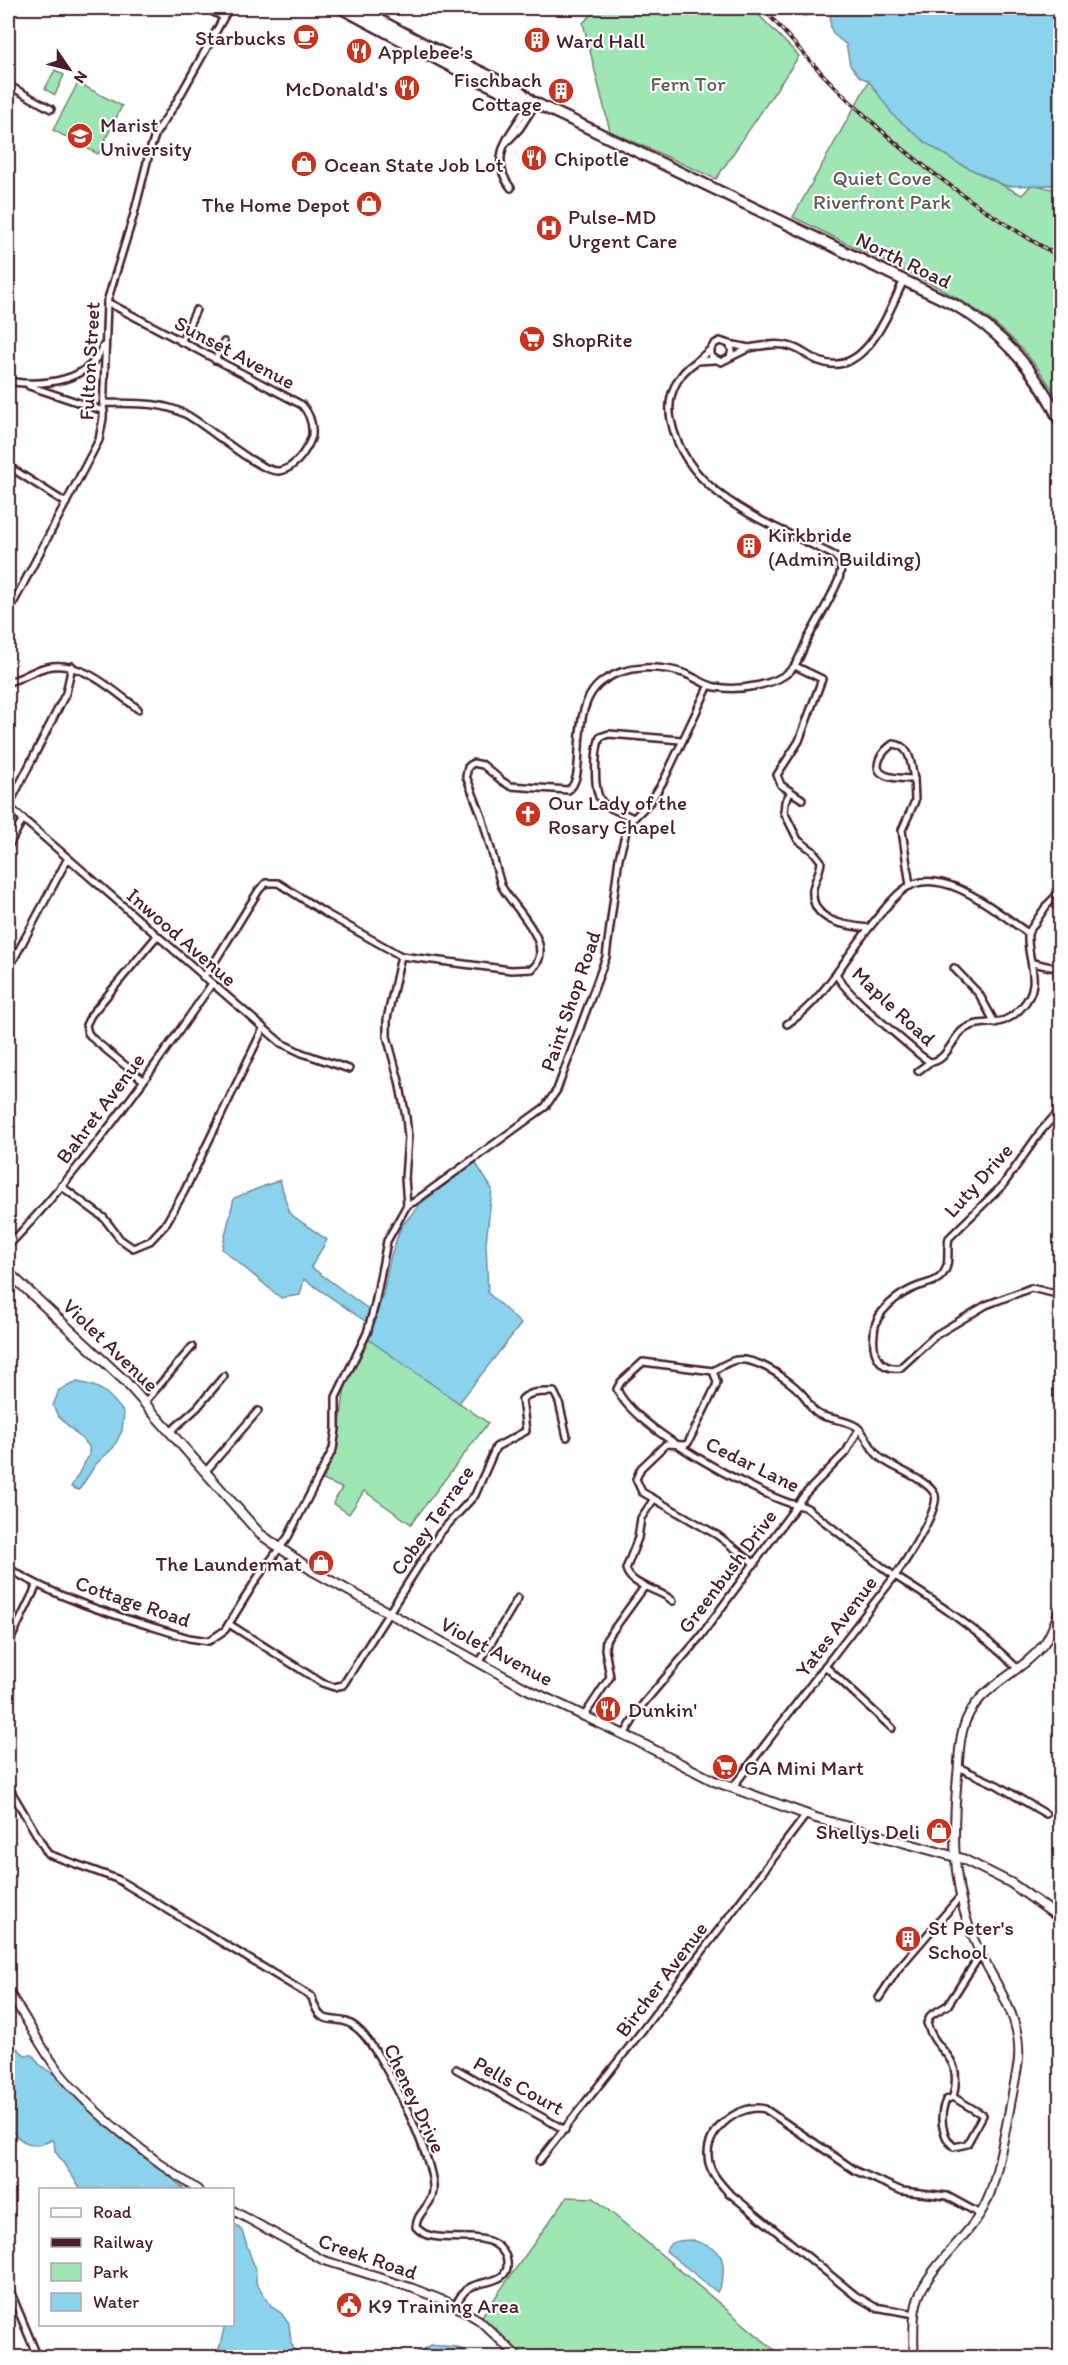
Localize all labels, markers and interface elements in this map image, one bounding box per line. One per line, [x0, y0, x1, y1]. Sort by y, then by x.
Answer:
cafe icon: Starbucks [291, 22, 321, 52]
place label: Starbucks [195, 25, 286, 50]
building icon: Ward Hall [522, 25, 552, 55]
place label: Ward Hall [556, 28, 645, 53]
restaurant icon: Applebee's [344, 36, 374, 66]
north arrow [39, 39, 99, 99]
place label: Applebee's [378, 39, 473, 64]
text: N [70, 67, 92, 87]
place label: Fischbach Cottage [454, 67, 542, 116]
park label: Fern Tor [650, 71, 726, 96]
restaurant icon: McDonald's [392, 73, 422, 103]
place label: McDonald's [285, 76, 388, 101]
building icon: Fischbach Cottage [546, 76, 576, 106]
place label: Marist University [100, 112, 192, 161]
school or university icon: Marist University [65, 121, 95, 151]
restaurant icon: Chipotle [519, 143, 549, 173]
place label: Chipotle [554, 146, 629, 171]
shop icon: Ocean State Job Lot [289, 149, 319, 179]
place label: Ocean State Job Lot [324, 152, 504, 177]
park label: Quiet Cove Riverfront Park [813, 165, 951, 214]
shop icon: The Home Depot [354, 189, 384, 219]
place label: The Home Depot [202, 192, 350, 217]
place label: Pulse-MD Urgent Care [568, 204, 677, 253]
hospital icon: Pulse-MD Urgent Care [534, 213, 564, 243]
street label: North Road [852, 226, 956, 294]
street label: Fulton Street [73, 301, 105, 421]
street label: Sunset Avenue [170, 310, 300, 394]
supermarket icon: ShopRite [517, 324, 547, 354]
place label: ShopRite [552, 327, 633, 352]
place label: Kirkbride (Admin Building) [768, 522, 921, 571]
building icon: Kirkbride (Admin Building) [734, 531, 764, 561]
place label: Our Lady of the Rosary Chapel [548, 790, 687, 839]
church icon: Our Lady of the Rosary Chapel [513, 799, 543, 829]
street label: Inwood Avenue [122, 883, 242, 992]
street label: Paint Shop Road [534, 928, 606, 1074]
street label: Maple Road [847, 961, 941, 1051]
street label: Bahret Avenue [50, 1048, 150, 1168]
street label: Luty Drive [938, 1138, 1018, 1222]
street label: Violet Avenue [58, 1293, 164, 1397]
street label: Cedar Lane [702, 1431, 804, 1497]
street label: Cobey Terrace [385, 1460, 479, 1580]
street label: Greenbush Drive [672, 1504, 782, 1638]
shop icon: The Laundermat [306, 1548, 336, 1578]
place label: The Laundermat [155, 1551, 302, 1576]
street label: Cottage Road [72, 1570, 194, 1632]
street label: Yates Avenue [790, 1571, 882, 1681]
street label: Violet Avenue [437, 1611, 557, 1691]
restaurant icon: Dunkin' [593, 1694, 623, 1724]
place label: Dunkin' [628, 1697, 697, 1722]
supermarket icon: GA Mini Mart [710, 1752, 740, 1782]
place label: GA Mini Mart [744, 1755, 864, 1780]
shop icon: Shellys Deli [924, 1816, 954, 1846]
place label: Shellys Deli [816, 1819, 920, 1844]
place label: St Peter's School [928, 1915, 1014, 1964]
street label: Bircher Avenue [610, 1916, 712, 2042]
building icon: St Peter's School [893, 1924, 923, 1954]
street label: Cheney Drive [379, 2039, 451, 2157]
street label: Pells Court [469, 2050, 569, 2120]
legend [39, 2188, 234, 2326]
text: Road [93, 2201, 132, 2223]
street label: Creek Road [315, 2227, 421, 2285]
text: Railway [93, 2231, 154, 2253]
text: Park [93, 2261, 128, 2283]
public building icon: K9 Training Area [334, 2290, 364, 2320]
text: Water [93, 2291, 139, 2313]
place label: K9 Training Area [368, 2293, 519, 2318]

